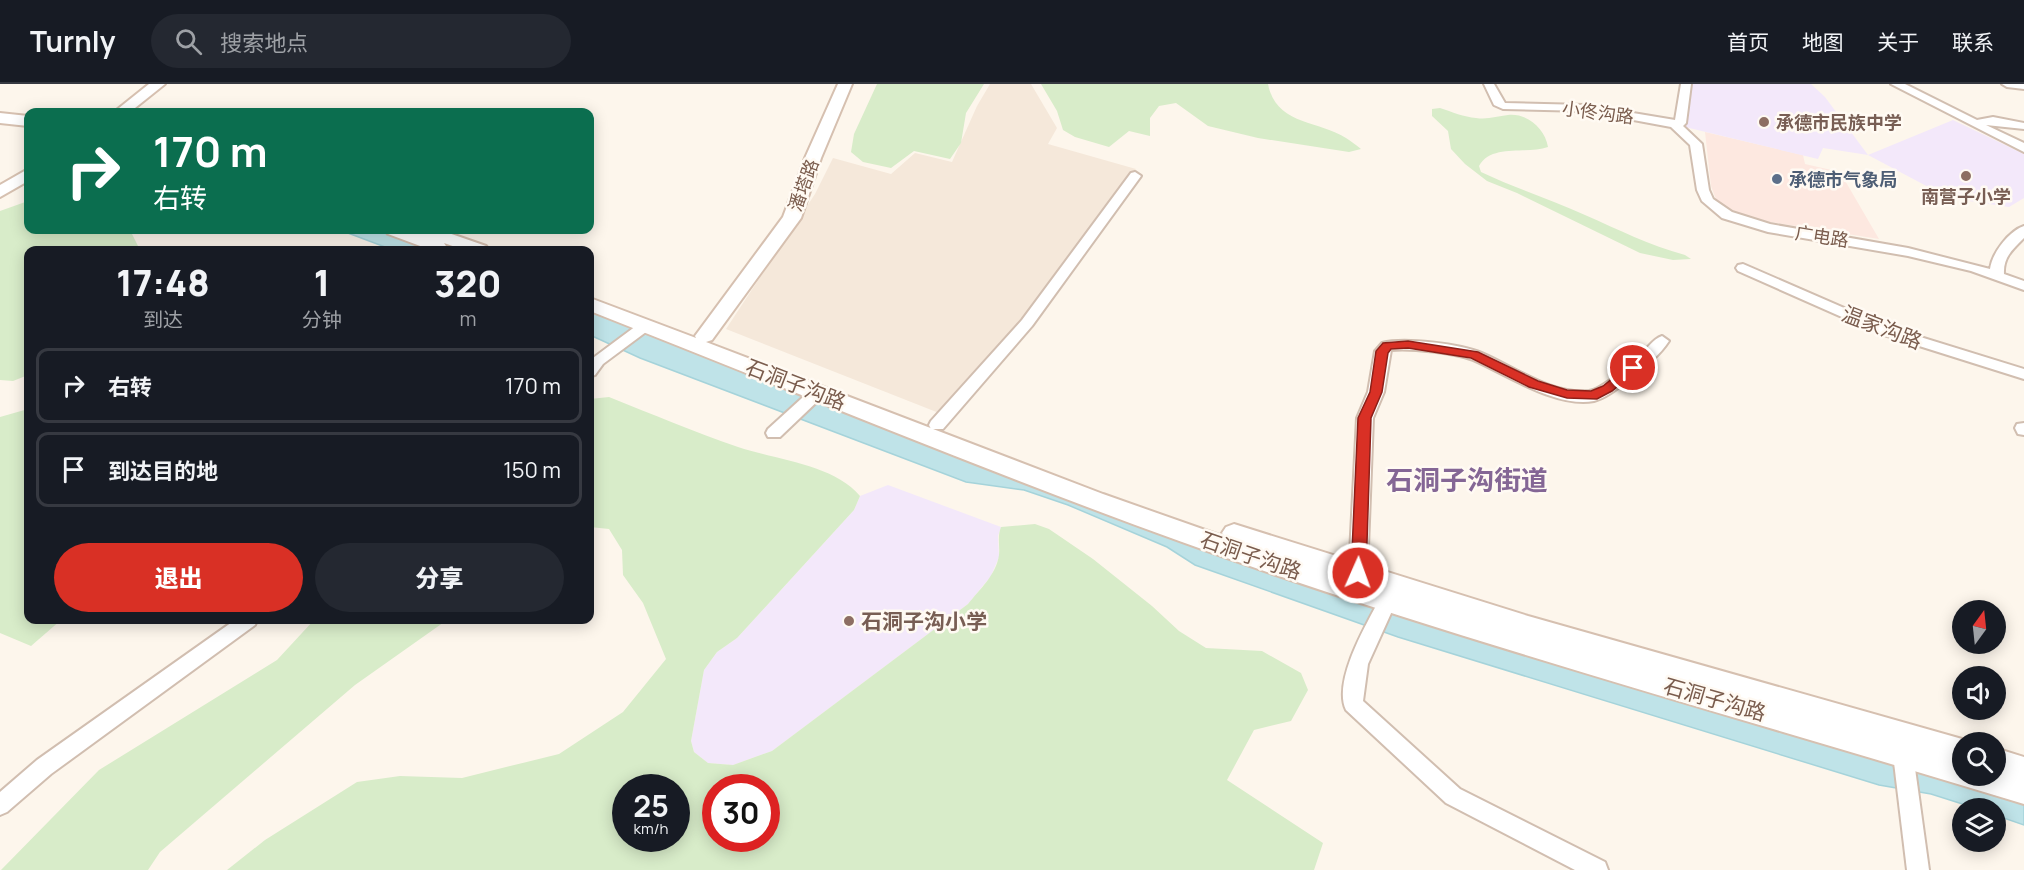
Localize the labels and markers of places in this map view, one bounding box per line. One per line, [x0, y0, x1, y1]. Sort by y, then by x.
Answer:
place label: 承德市民族中学 [1776, 110, 1902, 134]
marker: 承德市民族中学 [1757, 115, 1771, 129]
place label: 承德市气象局 [1789, 167, 1897, 191]
marker: 南营子小学 [1959, 169, 1973, 183]
marker: 承德市气象局 [1770, 172, 1784, 186]
place label: 南营子小学 [1921, 184, 2011, 208]
pin [1607, 342, 1658, 393]
place label: 石洞子沟小学 [861, 607, 987, 635]
marker: 石洞子沟小学 [842, 614, 856, 628]

